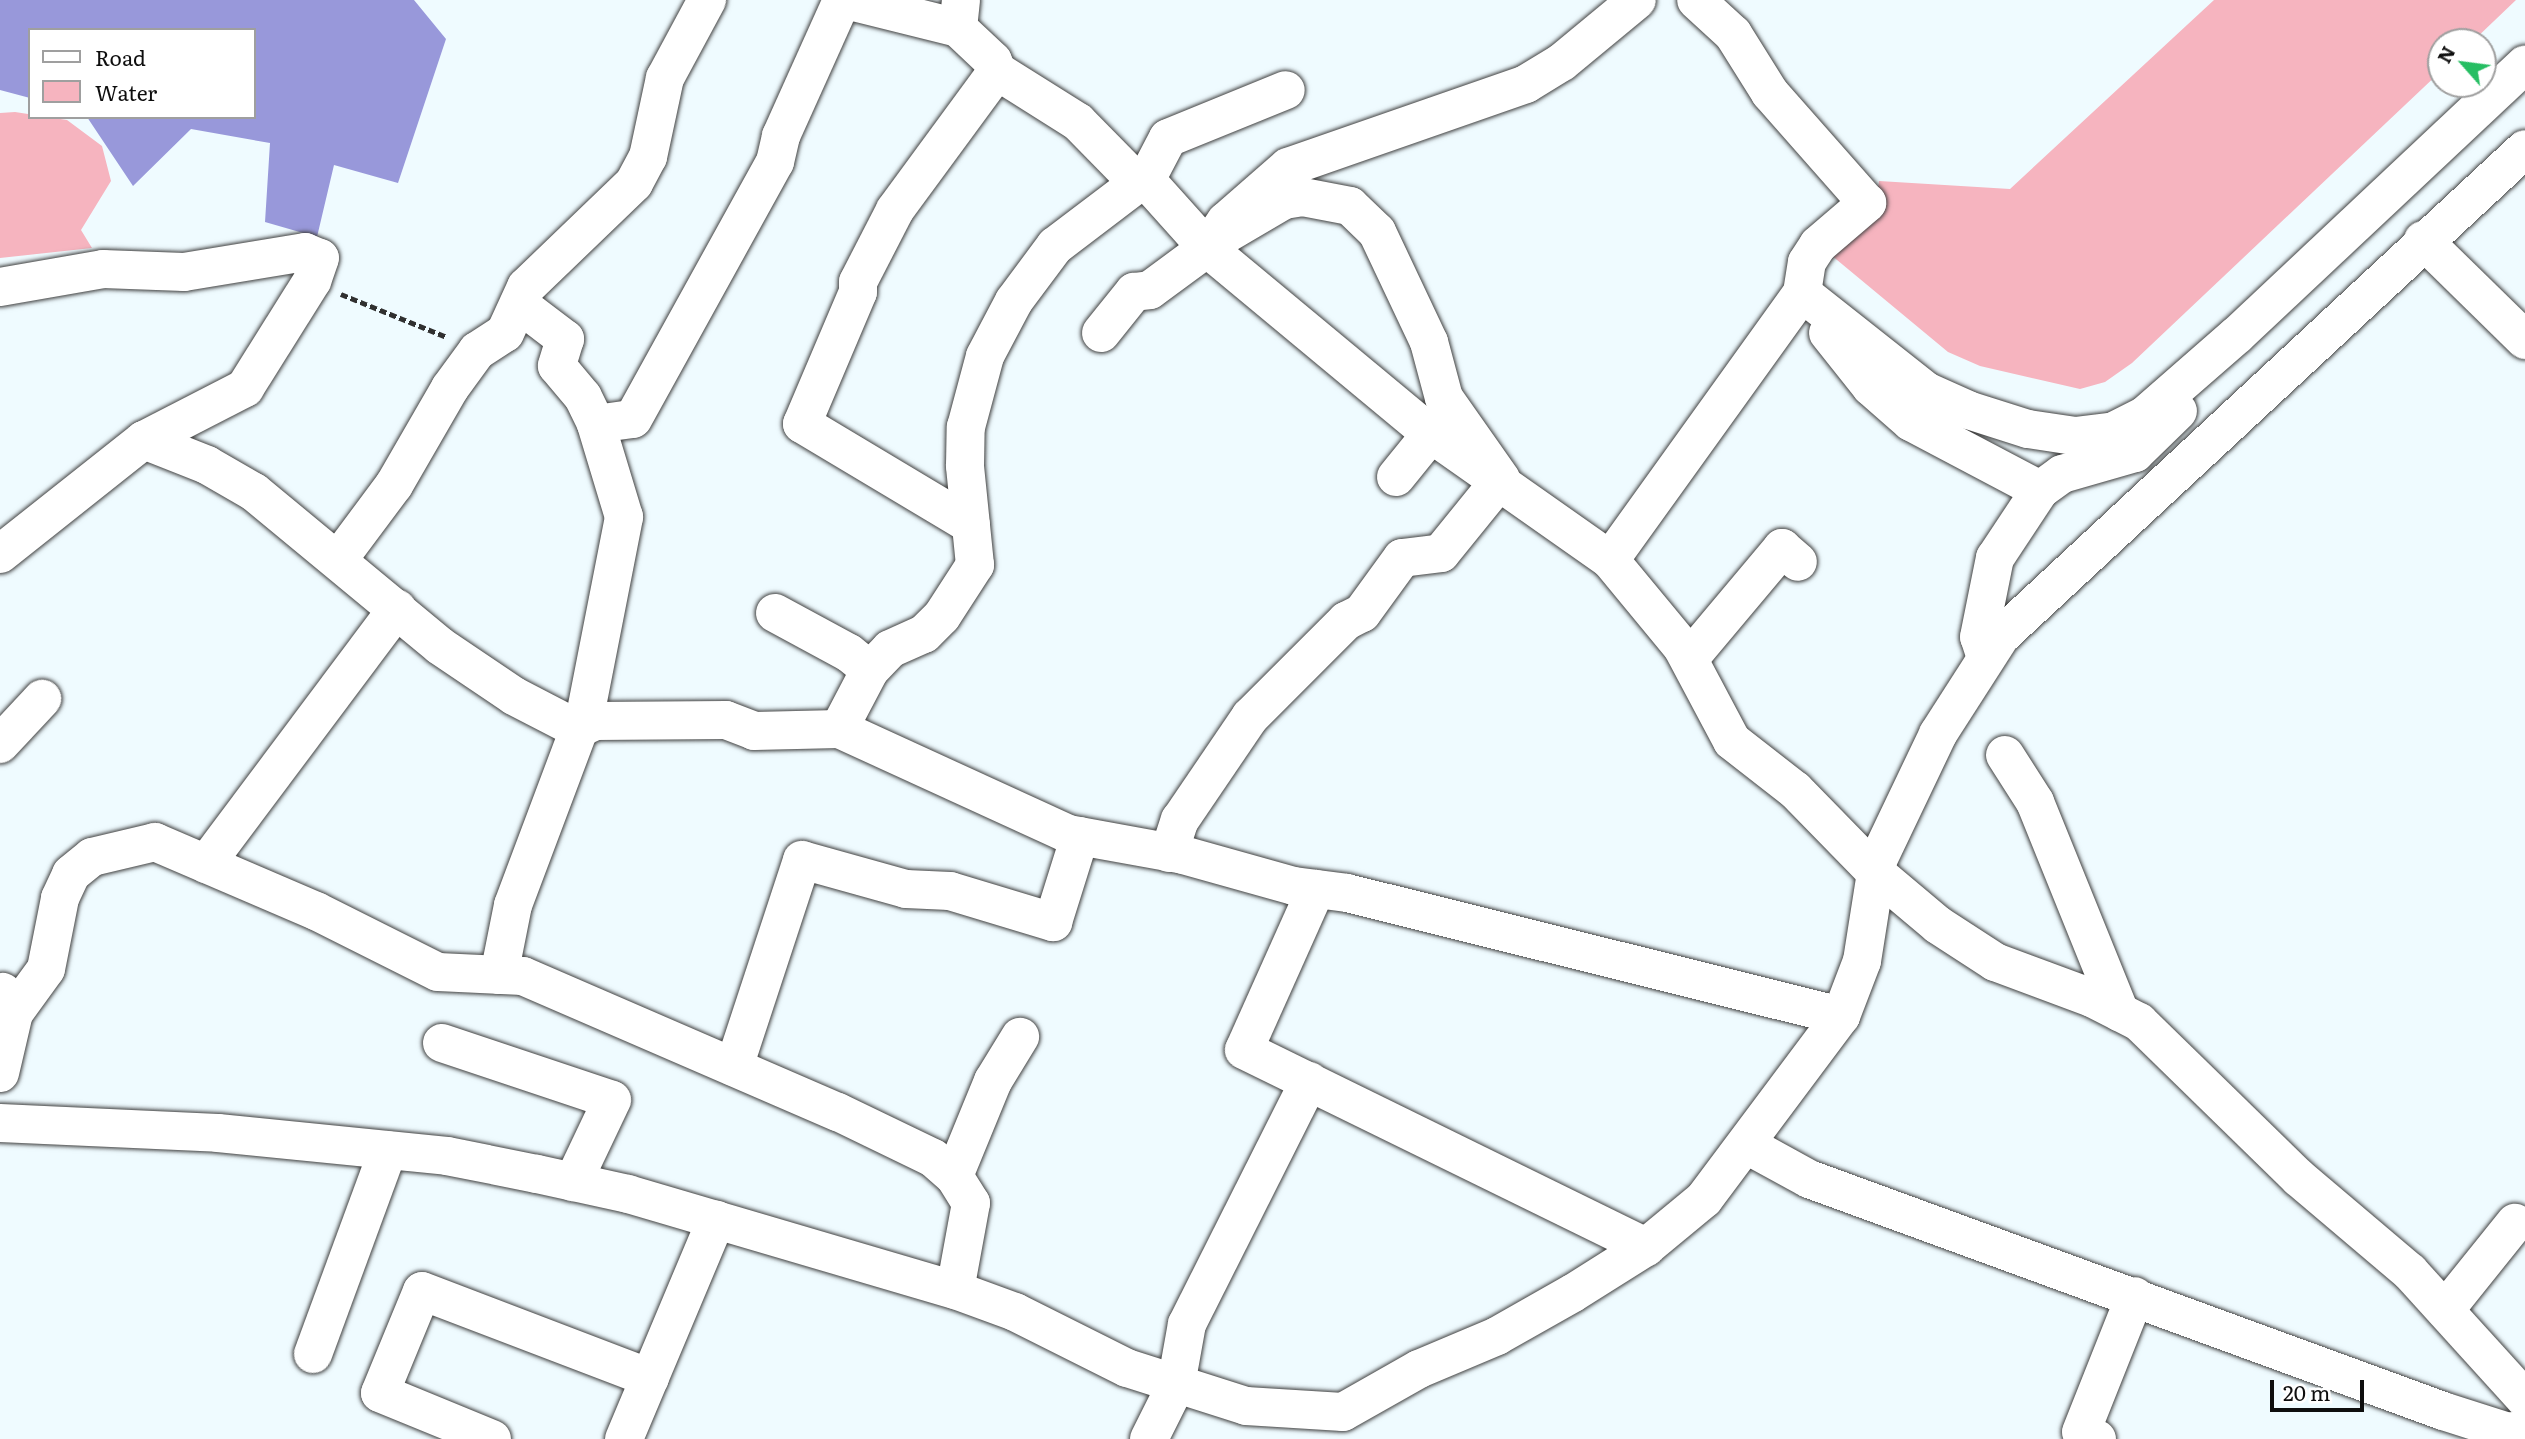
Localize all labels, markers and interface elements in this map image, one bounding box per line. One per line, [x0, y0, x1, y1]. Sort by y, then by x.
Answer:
legend [28, 28, 256, 119]
north arrow [2427, 28, 2497, 98]
text: N [2429, 40, 2461, 68]
text: Road [95, 41, 146, 72]
text: Water [95, 76, 157, 107]
scale bar [2273, 1366, 2368, 1410]
text: 20 m [2283, 1376, 2330, 1407]

